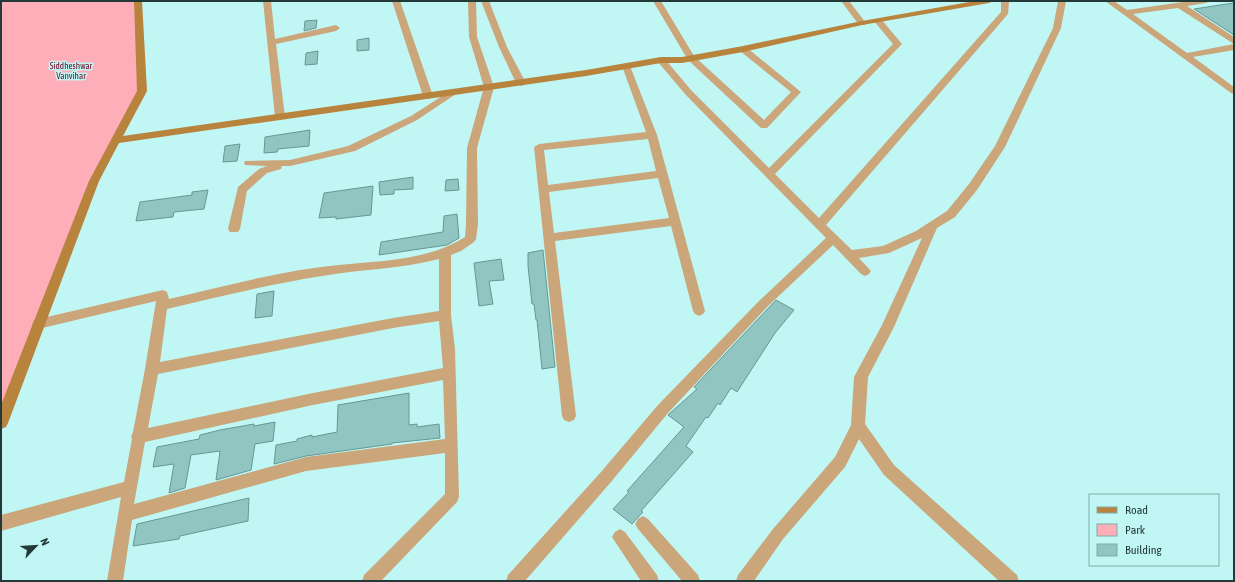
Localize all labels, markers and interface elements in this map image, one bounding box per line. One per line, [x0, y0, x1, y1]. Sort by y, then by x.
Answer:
park label: Siddheshwar Vanvihar [50, 61, 93, 81]
legend [1089, 494, 1219, 566]
text: Road [1125, 503, 1148, 517]
text: Park [1125, 523, 1146, 537]
north arrow [16, 526, 56, 566]
text: N [38, 536, 52, 547]
text: Building [1125, 543, 1163, 557]

